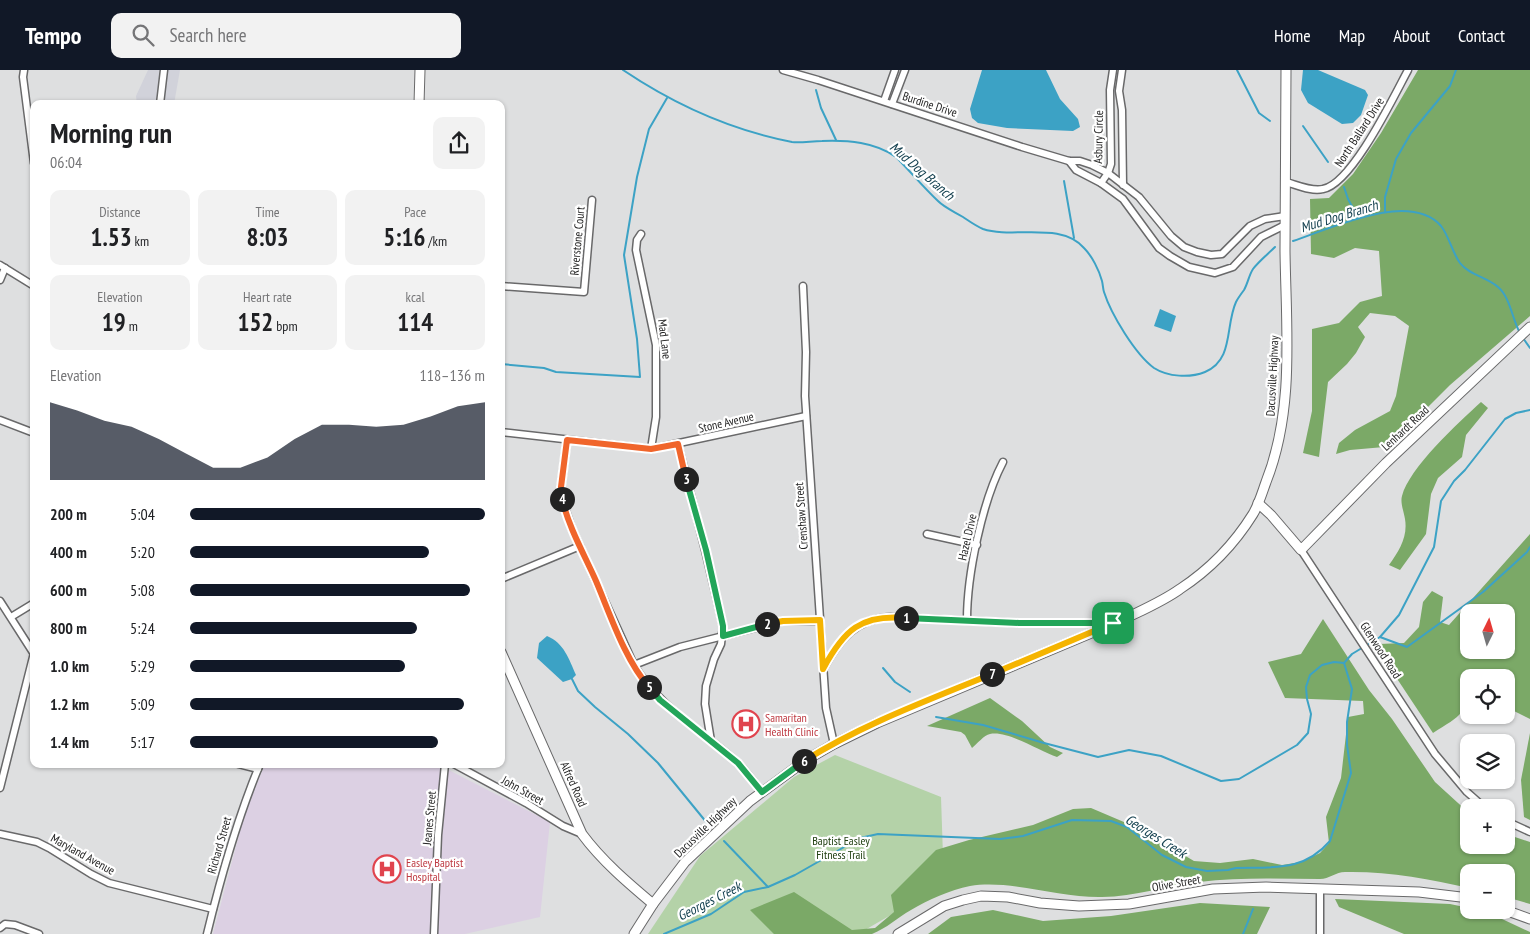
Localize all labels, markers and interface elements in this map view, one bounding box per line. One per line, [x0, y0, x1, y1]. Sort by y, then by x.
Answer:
search box [111, 13, 461, 58]
text: Tempo [25, 20, 81, 51]
icon: search [129, 21, 157, 49]
text: Search here [169, 23, 247, 47]
text: Home [1274, 24, 1311, 47]
text: Map [1339, 24, 1365, 47]
text: About [1393, 24, 1430, 47]
text: Contact [1458, 24, 1505, 47]
street label: Burdine Drive [901, 88, 959, 120]
street label: North Ballard Drive [1331, 94, 1387, 170]
street label: Asbury Circle [1090, 110, 1106, 164]
text: Morning run [50, 114, 172, 151]
button: share [433, 117, 485, 169]
water label: Mud Dog Branch [886, 138, 959, 205]
text: 06:04 [50, 152, 82, 172]
water label: Mud Dog Branch [1298, 195, 1381, 236]
text: Distance [99, 203, 140, 221]
text: Time [255, 203, 280, 221]
text: Pace [404, 203, 426, 221]
street label: Riverstone Court [567, 205, 588, 276]
text: 1.53 [90, 221, 132, 253]
text: 8:03 [246, 221, 289, 253]
text: 5:16 [383, 221, 425, 253]
text: km [132, 232, 149, 250]
text: /km [425, 232, 447, 250]
text: Elevation [97, 288, 142, 306]
text: Heart rate [243, 288, 292, 306]
text: kcal [406, 288, 425, 306]
text: 19 [102, 306, 126, 338]
text: 152 [237, 306, 273, 338]
text: 114 [397, 306, 433, 338]
text: m [126, 317, 138, 335]
text: bpm [273, 317, 298, 335]
street label: Mad Lane [655, 318, 675, 360]
street label: Dacusville Highway [1262, 335, 1282, 417]
text: Elevation [50, 365, 101, 385]
text: 118–136 m [420, 365, 485, 385]
street label: Lenhardt Road [1378, 402, 1432, 454]
street label: Stone Avenue [697, 408, 755, 436]
pin: 3 [674, 466, 698, 492]
text: 3 [683, 470, 690, 488]
street label: Crenshaw Street [791, 481, 811, 550]
pin: 4 [550, 486, 574, 512]
text: 4 [559, 490, 566, 508]
text: 200 m [50, 504, 87, 524]
text: 5:04 [130, 504, 155, 524]
street label: Hazel Drive [954, 512, 980, 562]
text: 400 m [50, 542, 87, 562]
text: 5:20 [130, 542, 155, 562]
text: 600 m [50, 580, 87, 600]
text: 5:08 [130, 580, 155, 600]
pin [1092, 602, 1134, 644]
north arrow [1460, 604, 1515, 659]
map controls [1460, 604, 1515, 919]
pin: 1 [894, 606, 918, 630]
text: 1 [903, 609, 910, 627]
icon: arrive [1099, 609, 1127, 637]
pin: 2 [754, 612, 780, 636]
text: 2 [764, 615, 771, 633]
text: 800 m [50, 618, 87, 638]
text: 5:24 [130, 618, 155, 638]
street label: Glenwood Road [1357, 619, 1405, 681]
text: 1.0 km [50, 656, 89, 676]
text: 5:29 [130, 656, 155, 676]
pin: 7 [980, 662, 1004, 686]
text: 7 [989, 665, 996, 683]
button: locate [1460, 669, 1515, 724]
pin: 5 [636, 674, 662, 700]
text: 5 [646, 678, 653, 696]
text: 1.2 km [50, 694, 89, 714]
text: 5:09 [130, 694, 155, 714]
hospital icon: Samaritan Health Clinic [731, 709, 761, 739]
place label: Samaritan Health Clinic [765, 710, 819, 739]
text: 1.4 km [50, 732, 89, 752]
text: 5:17 [130, 732, 155, 752]
button: layers [1460, 734, 1515, 789]
pin: 6 [792, 748, 816, 774]
text: 6 [801, 752, 808, 770]
street label: Alfred Road [557, 759, 591, 809]
street label: John Street [498, 772, 547, 808]
street label: Jeanes Street [419, 790, 439, 847]
street label: Dacusville Highway [671, 793, 740, 860]
button: + [1460, 799, 1515, 854]
water label: Georges Creek [1122, 810, 1191, 863]
street label: Richard Street [204, 814, 234, 875]
street label: Maryland Avenue [48, 830, 118, 878]
park label: Baptist Easley Fitness Trail [812, 833, 870, 862]
hospital icon: Easley Baptist Hospital [372, 854, 402, 884]
place label: Easley Baptist Hospital [406, 855, 464, 884]
button: − [1460, 864, 1515, 919]
street label: Olive Street [1151, 871, 1202, 895]
water label: Georges Creek [674, 877, 745, 925]

